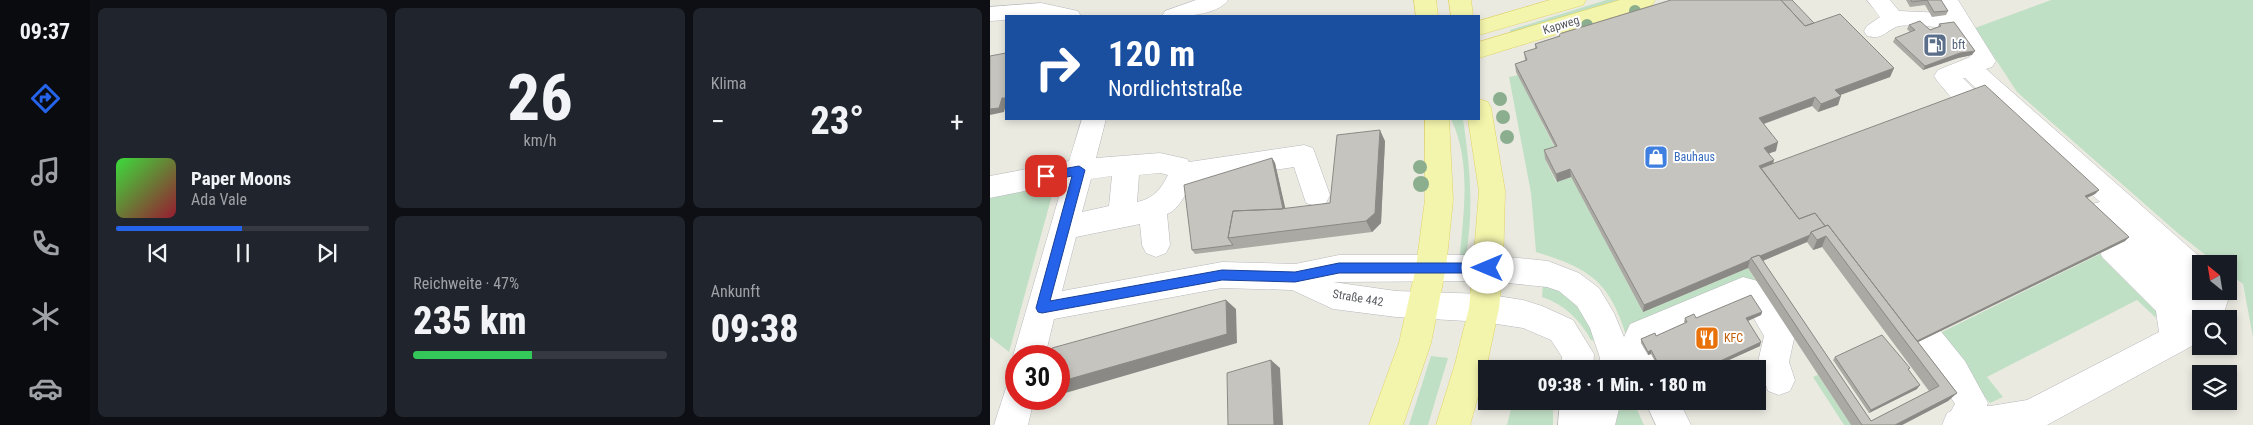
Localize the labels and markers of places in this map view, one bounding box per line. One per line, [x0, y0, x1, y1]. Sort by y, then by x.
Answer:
fuel station icon: bft [1922, 32, 1948, 58]
place label: bft [1952, 38, 1966, 52]
shop icon: Bauhaus [1643, 144, 1669, 170]
place label: Bauhaus [1674, 150, 1715, 164]
pin [1025, 155, 1067, 197]
restaurant icon: KFC [1694, 325, 1720, 351]
place label: KFC [1724, 331, 1743, 345]

